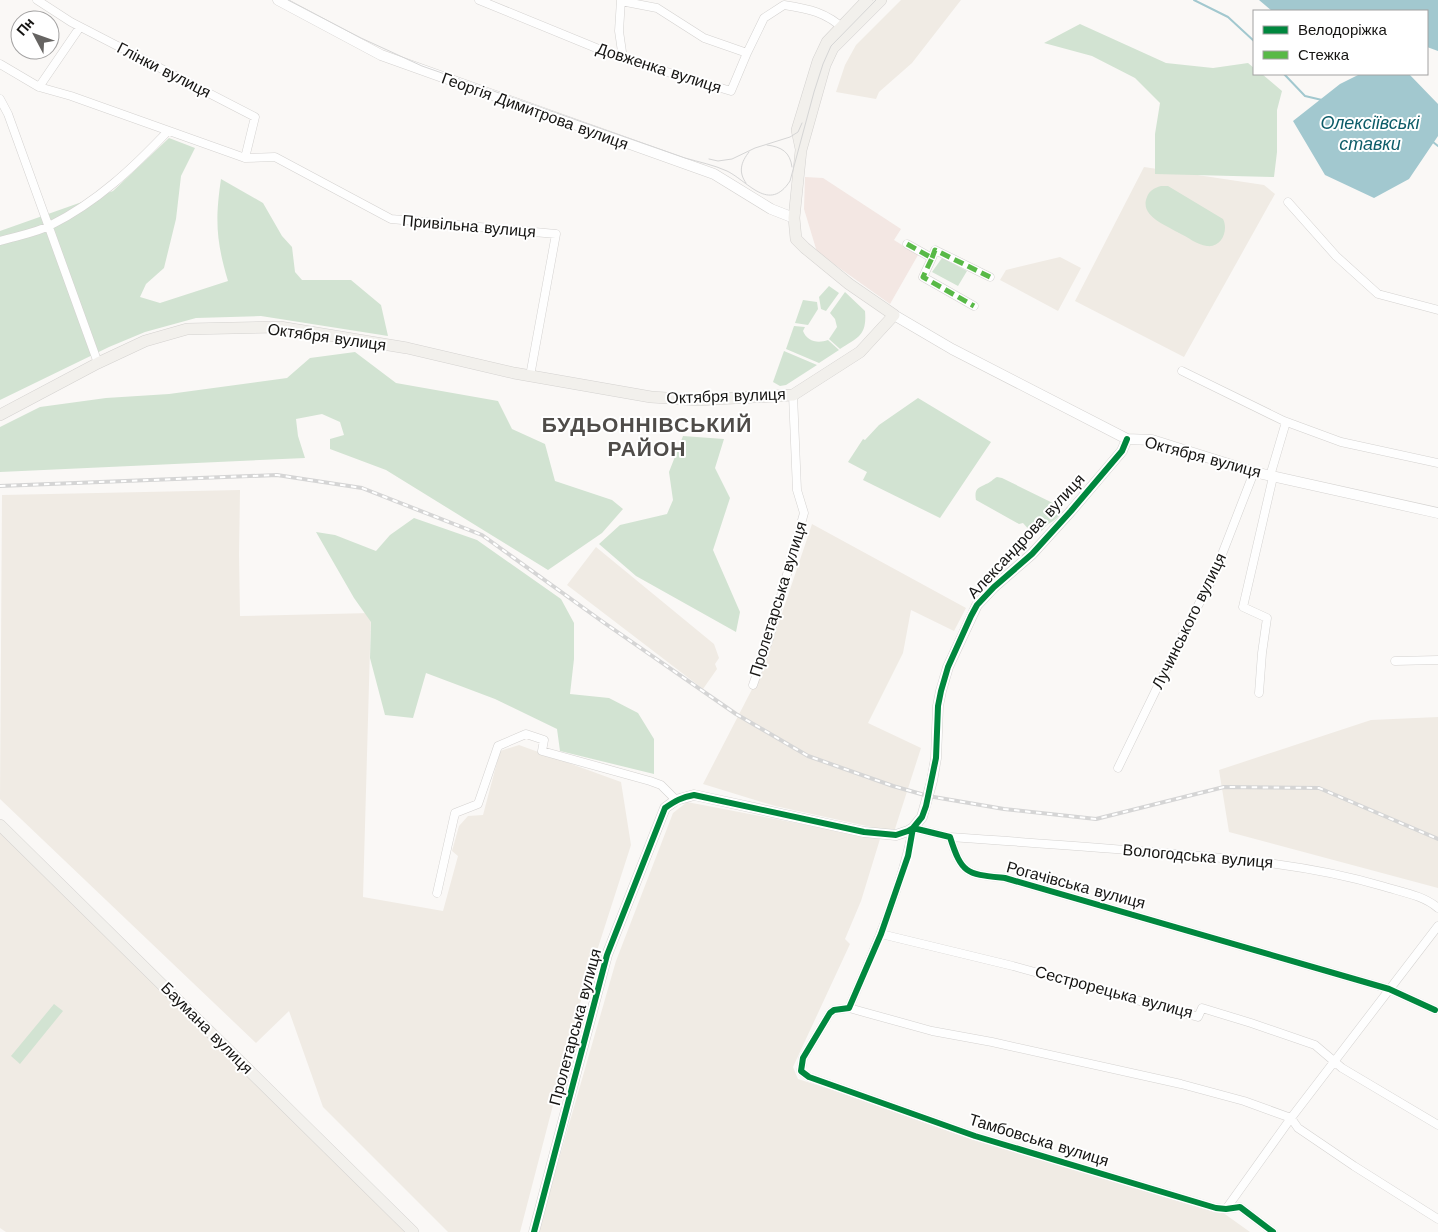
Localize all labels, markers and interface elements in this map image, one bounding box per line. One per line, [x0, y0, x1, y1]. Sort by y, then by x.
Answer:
north arrow [10, 10, 60, 60]
legend [1253, 10, 1428, 75]
text: Пн [13, 14, 37, 39]
text: Велодоріжка [1298, 21, 1387, 39]
street label: Глінки вулиця [114, 38, 214, 102]
street label: Довженка вулиця [594, 39, 724, 97]
text: Стежка [1298, 46, 1350, 64]
street label: Георгія Димитрова вулиця [439, 68, 631, 154]
water label: Олексіївські ставки [1320, 112, 1421, 154]
street label: Привільна вулиця [401, 211, 537, 241]
street label: Октября вулиця [266, 319, 388, 355]
street label: Октября вулиця [666, 384, 786, 408]
district label: БУДЬОННІВСЬКИЙ РАЙОН [542, 412, 752, 461]
street label: Октября вулиця [1143, 432, 1263, 482]
street label: Александрова вулиця [963, 470, 1089, 602]
street label: Пролетарська вулиця [745, 519, 811, 679]
street label: Лучинського вулиця [1148, 550, 1230, 692]
street label: Вологодська вулиця [1122, 840, 1274, 872]
street label: Рогачівська вулиця [1004, 857, 1148, 913]
street label: Пролетарська вулиця [545, 947, 605, 1107]
street label: Сестрорецька вулиця [1033, 962, 1195, 1022]
street label: Баумана вулиця [157, 978, 257, 1078]
street label: Тамбовська вулиця [967, 1110, 1111, 1170]

